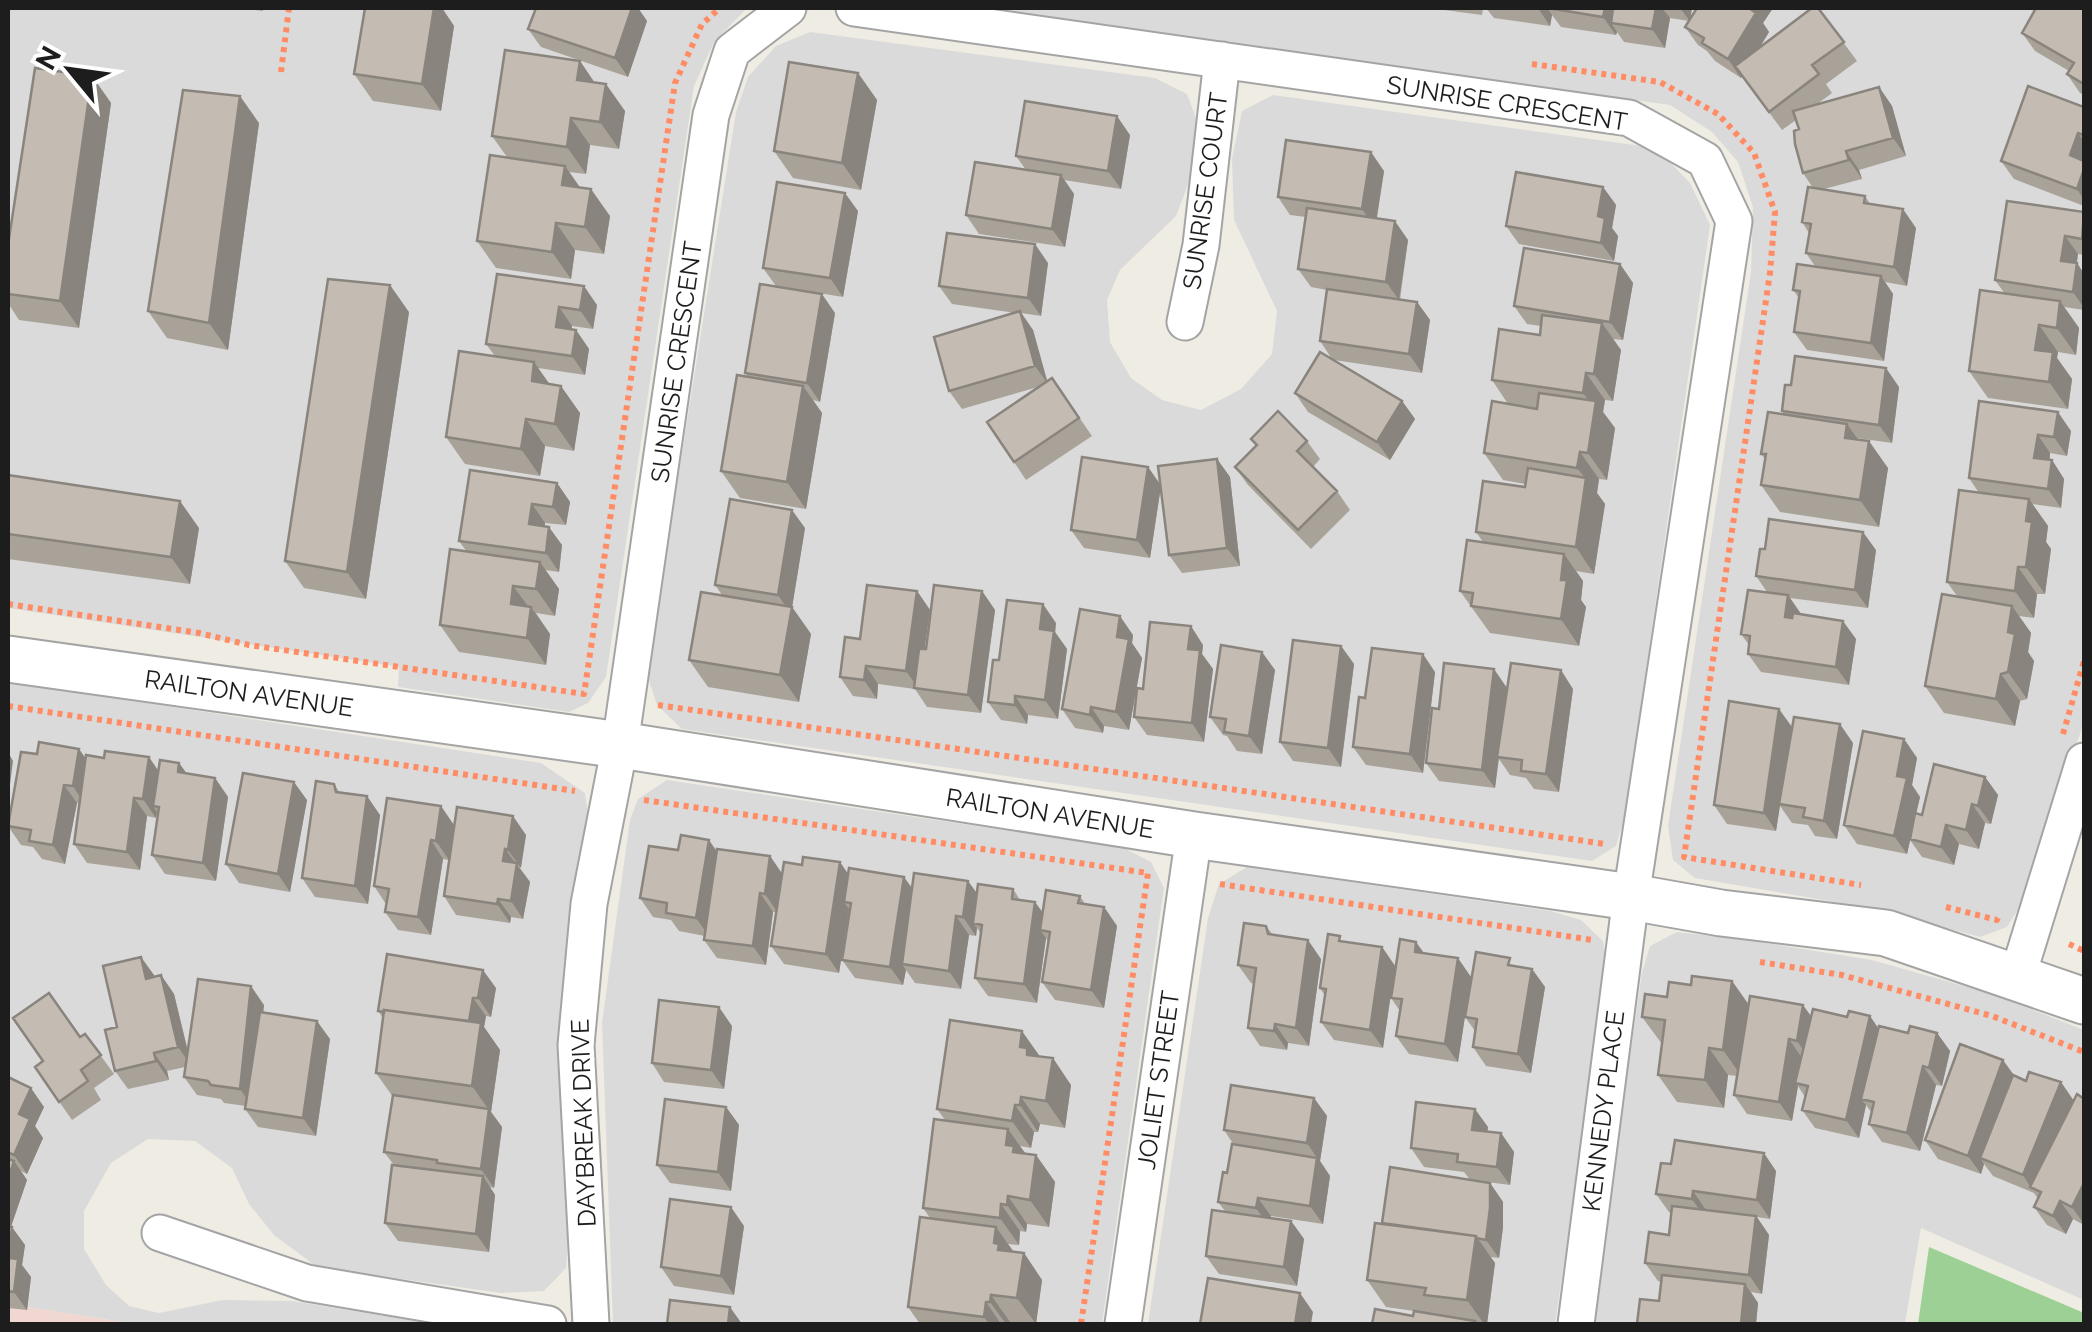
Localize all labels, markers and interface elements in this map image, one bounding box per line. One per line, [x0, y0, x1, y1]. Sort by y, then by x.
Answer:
north arrow [20, 20, 120, 120]
text: N [29, 41, 68, 75]
street label: SUNRISE CRESCENT [1384, 69, 1630, 137]
street label: SUNRISE COURT [1176, 91, 1234, 291]
street label: SUNRISE CRESCENT [644, 239, 708, 485]
street label: RAILTON AVENUE [143, 664, 355, 722]
street label: RAILTON AVENUE [944, 782, 1156, 844]
street label: JOLIET STREET [1131, 989, 1185, 1171]
street label: KENNEDY PLACE [1576, 1009, 1630, 1213]
street label: DAYBREAK DRIVE [564, 1018, 602, 1228]

